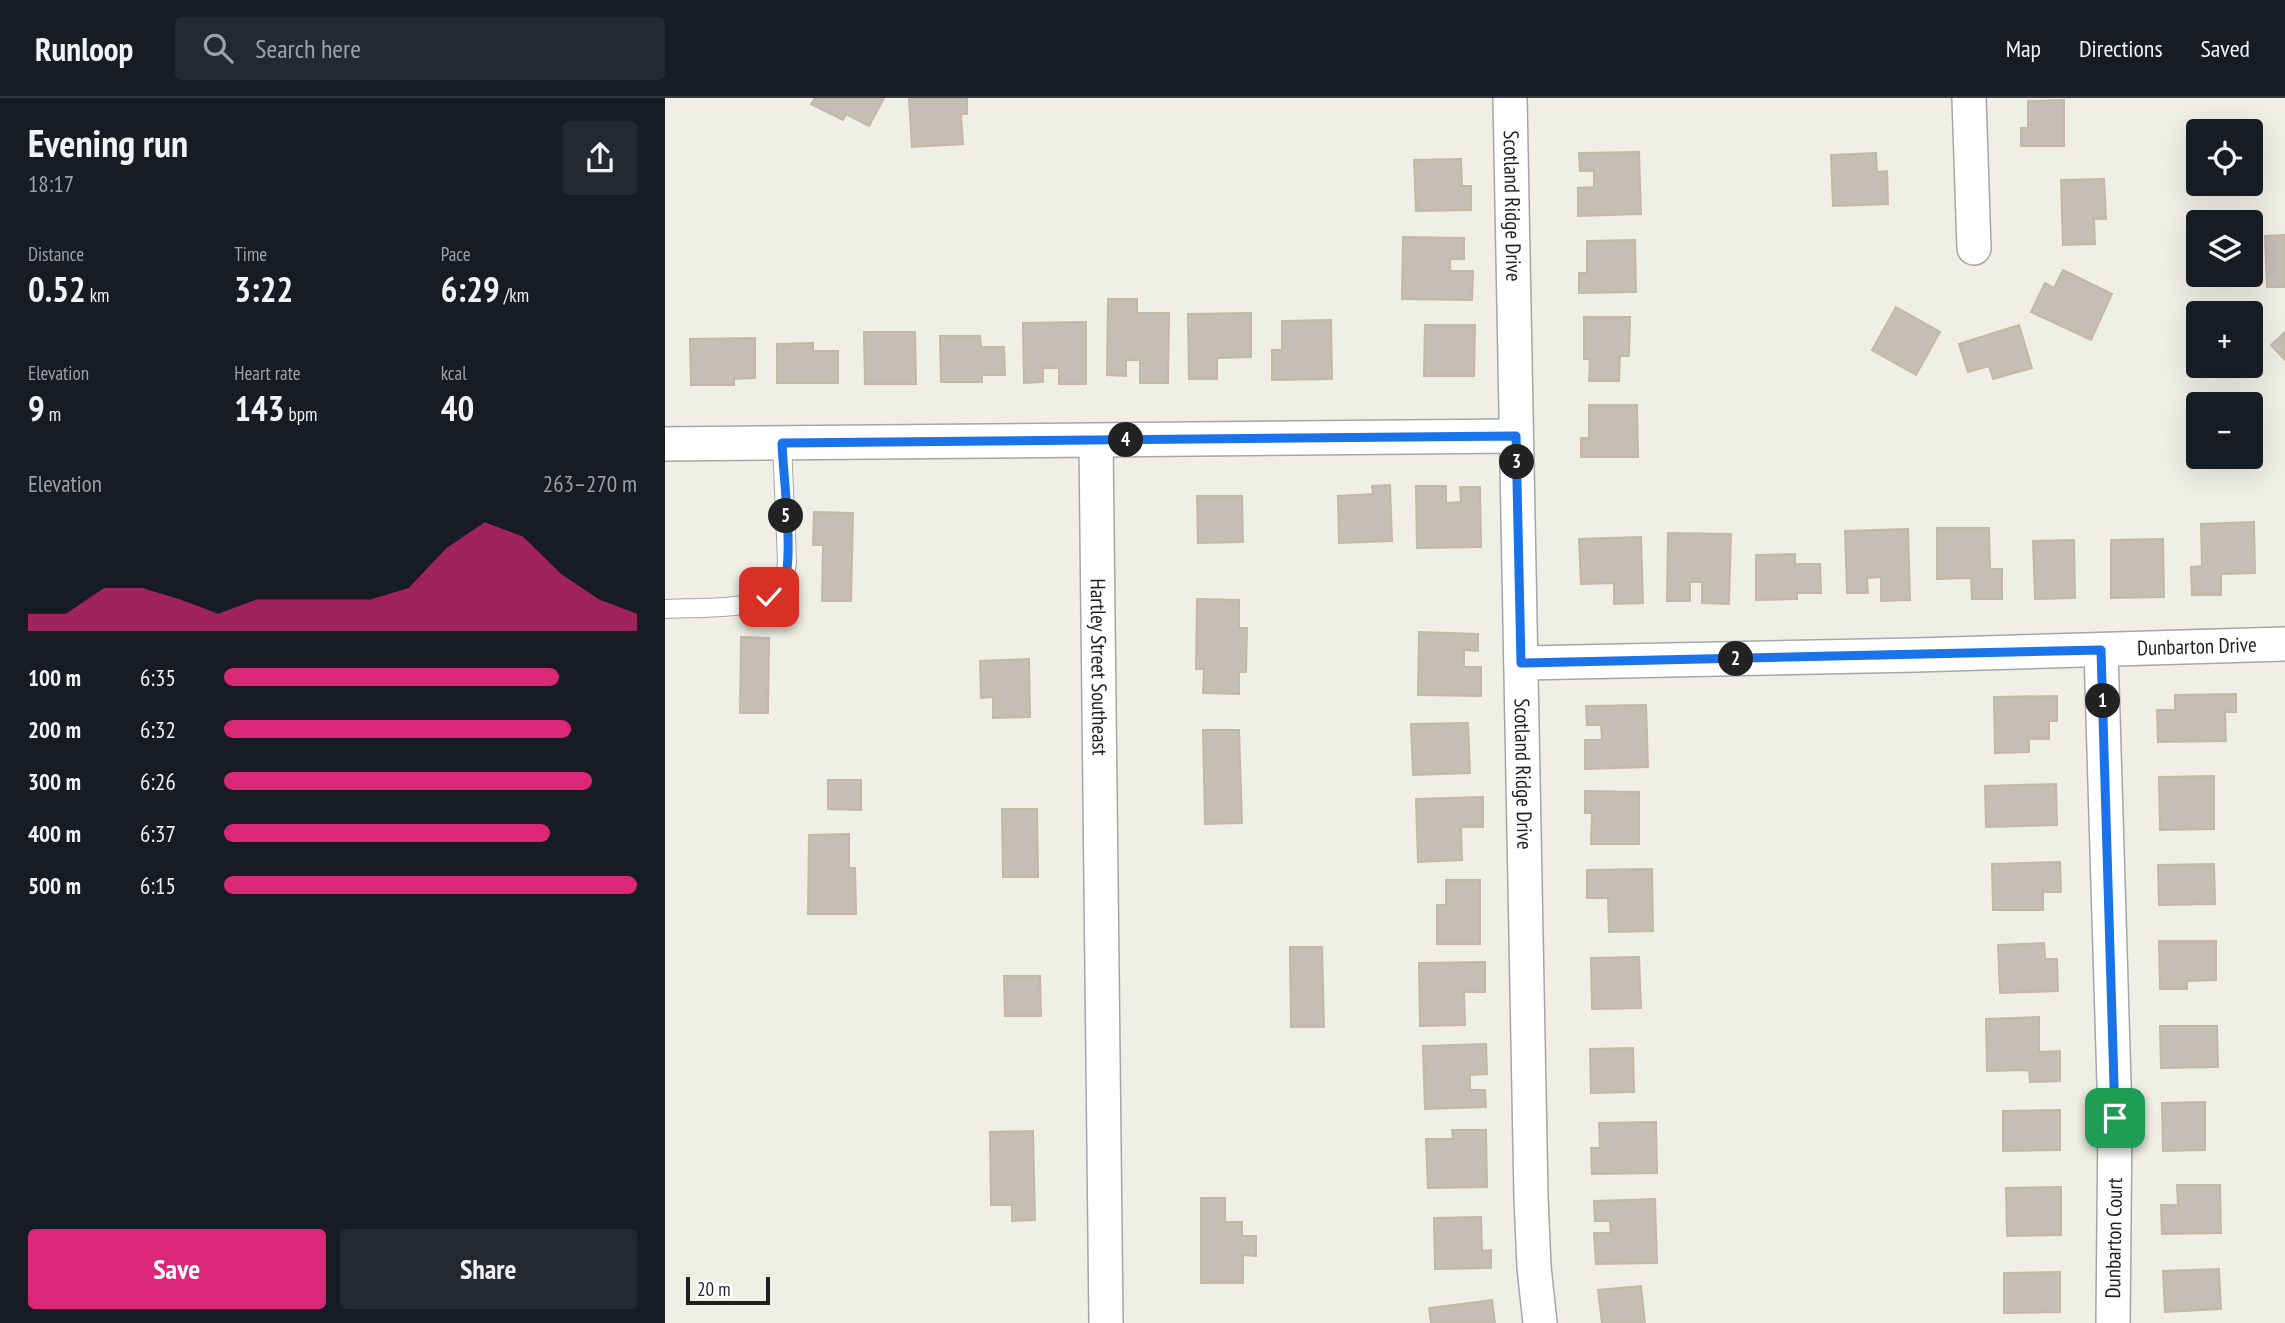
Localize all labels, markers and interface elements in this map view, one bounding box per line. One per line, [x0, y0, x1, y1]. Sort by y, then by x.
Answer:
search box [175, 17, 665, 80]
text: Runloop [35, 27, 133, 70]
icon: search [199, 29, 237, 67]
text: Search here [255, 32, 361, 65]
text: Map [2006, 33, 2041, 64]
text: Directions [2079, 33, 2163, 64]
text: Saved [2201, 33, 2250, 64]
text: Evening run [28, 118, 188, 167]
map controls [2186, 119, 2263, 469]
button: locate [2186, 119, 2263, 196]
button: share [563, 121, 637, 195]
street label: Scotland Ridge Drive [1498, 130, 1528, 282]
text: 18:17 [28, 169, 74, 198]
button: layers [2186, 210, 2263, 287]
text: Distance [28, 242, 84, 266]
text: Time [234, 242, 267, 266]
text: Pace [441, 242, 471, 266]
text: 0.52 [28, 266, 86, 312]
text: 3:22 [234, 266, 293, 312]
text: 6:29 [441, 266, 500, 312]
text: km [86, 283, 109, 307]
text: /km [500, 283, 529, 307]
button: + [2186, 301, 2263, 378]
text: Elevation [28, 361, 89, 385]
text: Heart rate [234, 361, 301, 385]
text: kcal [441, 361, 467, 385]
text: 9 [28, 385, 45, 431]
text: 143 [234, 385, 285, 431]
text: 40 [441, 385, 474, 431]
button: − [2186, 392, 2263, 469]
text: m [45, 402, 61, 426]
text: bpm [285, 402, 317, 426]
pin: 4 [1109, 422, 1143, 458]
text: 4 [1121, 427, 1130, 451]
pin: 3 [1499, 444, 1535, 480]
text: 3 [1512, 449, 1521, 473]
text: Elevation [28, 469, 102, 498]
text: 263–270 m [543, 469, 637, 498]
pin: 5 [769, 498, 803, 534]
text: 5 [781, 503, 790, 527]
pin [739, 567, 799, 627]
icon: check [750, 578, 788, 616]
street label: Hartley Street Southeast [1085, 578, 1114, 756]
street label: Dunbarton Drive [2137, 631, 2257, 661]
pin: 2 [1719, 642, 1753, 676]
text: 2 [1731, 646, 1740, 670]
text: 100 m [28, 663, 81, 692]
text: 6:35 [140, 663, 176, 692]
pin: 1 [2085, 684, 2121, 718]
text: 1 [2098, 688, 2107, 712]
street label: Scotland Ridge Drive [1508, 698, 1538, 850]
text: 200 m [28, 715, 81, 744]
text: 6:32 [140, 715, 176, 744]
text: 300 m [28, 767, 81, 796]
text: 6:26 [140, 767, 176, 796]
text: 400 m [28, 819, 81, 848]
text: 6:37 [140, 819, 176, 848]
text: 500 m [28, 871, 81, 900]
text: 6:15 [140, 871, 176, 900]
pin [2085, 1088, 2145, 1148]
icon: arrive [2096, 1099, 2134, 1137]
street label: Dunbarton Court [2099, 1177, 2128, 1299]
button: Save [28, 1229, 326, 1309]
button: Share [340, 1229, 637, 1309]
scale bar [686, 1274, 770, 1306]
text: 20 m [697, 1277, 731, 1301]

